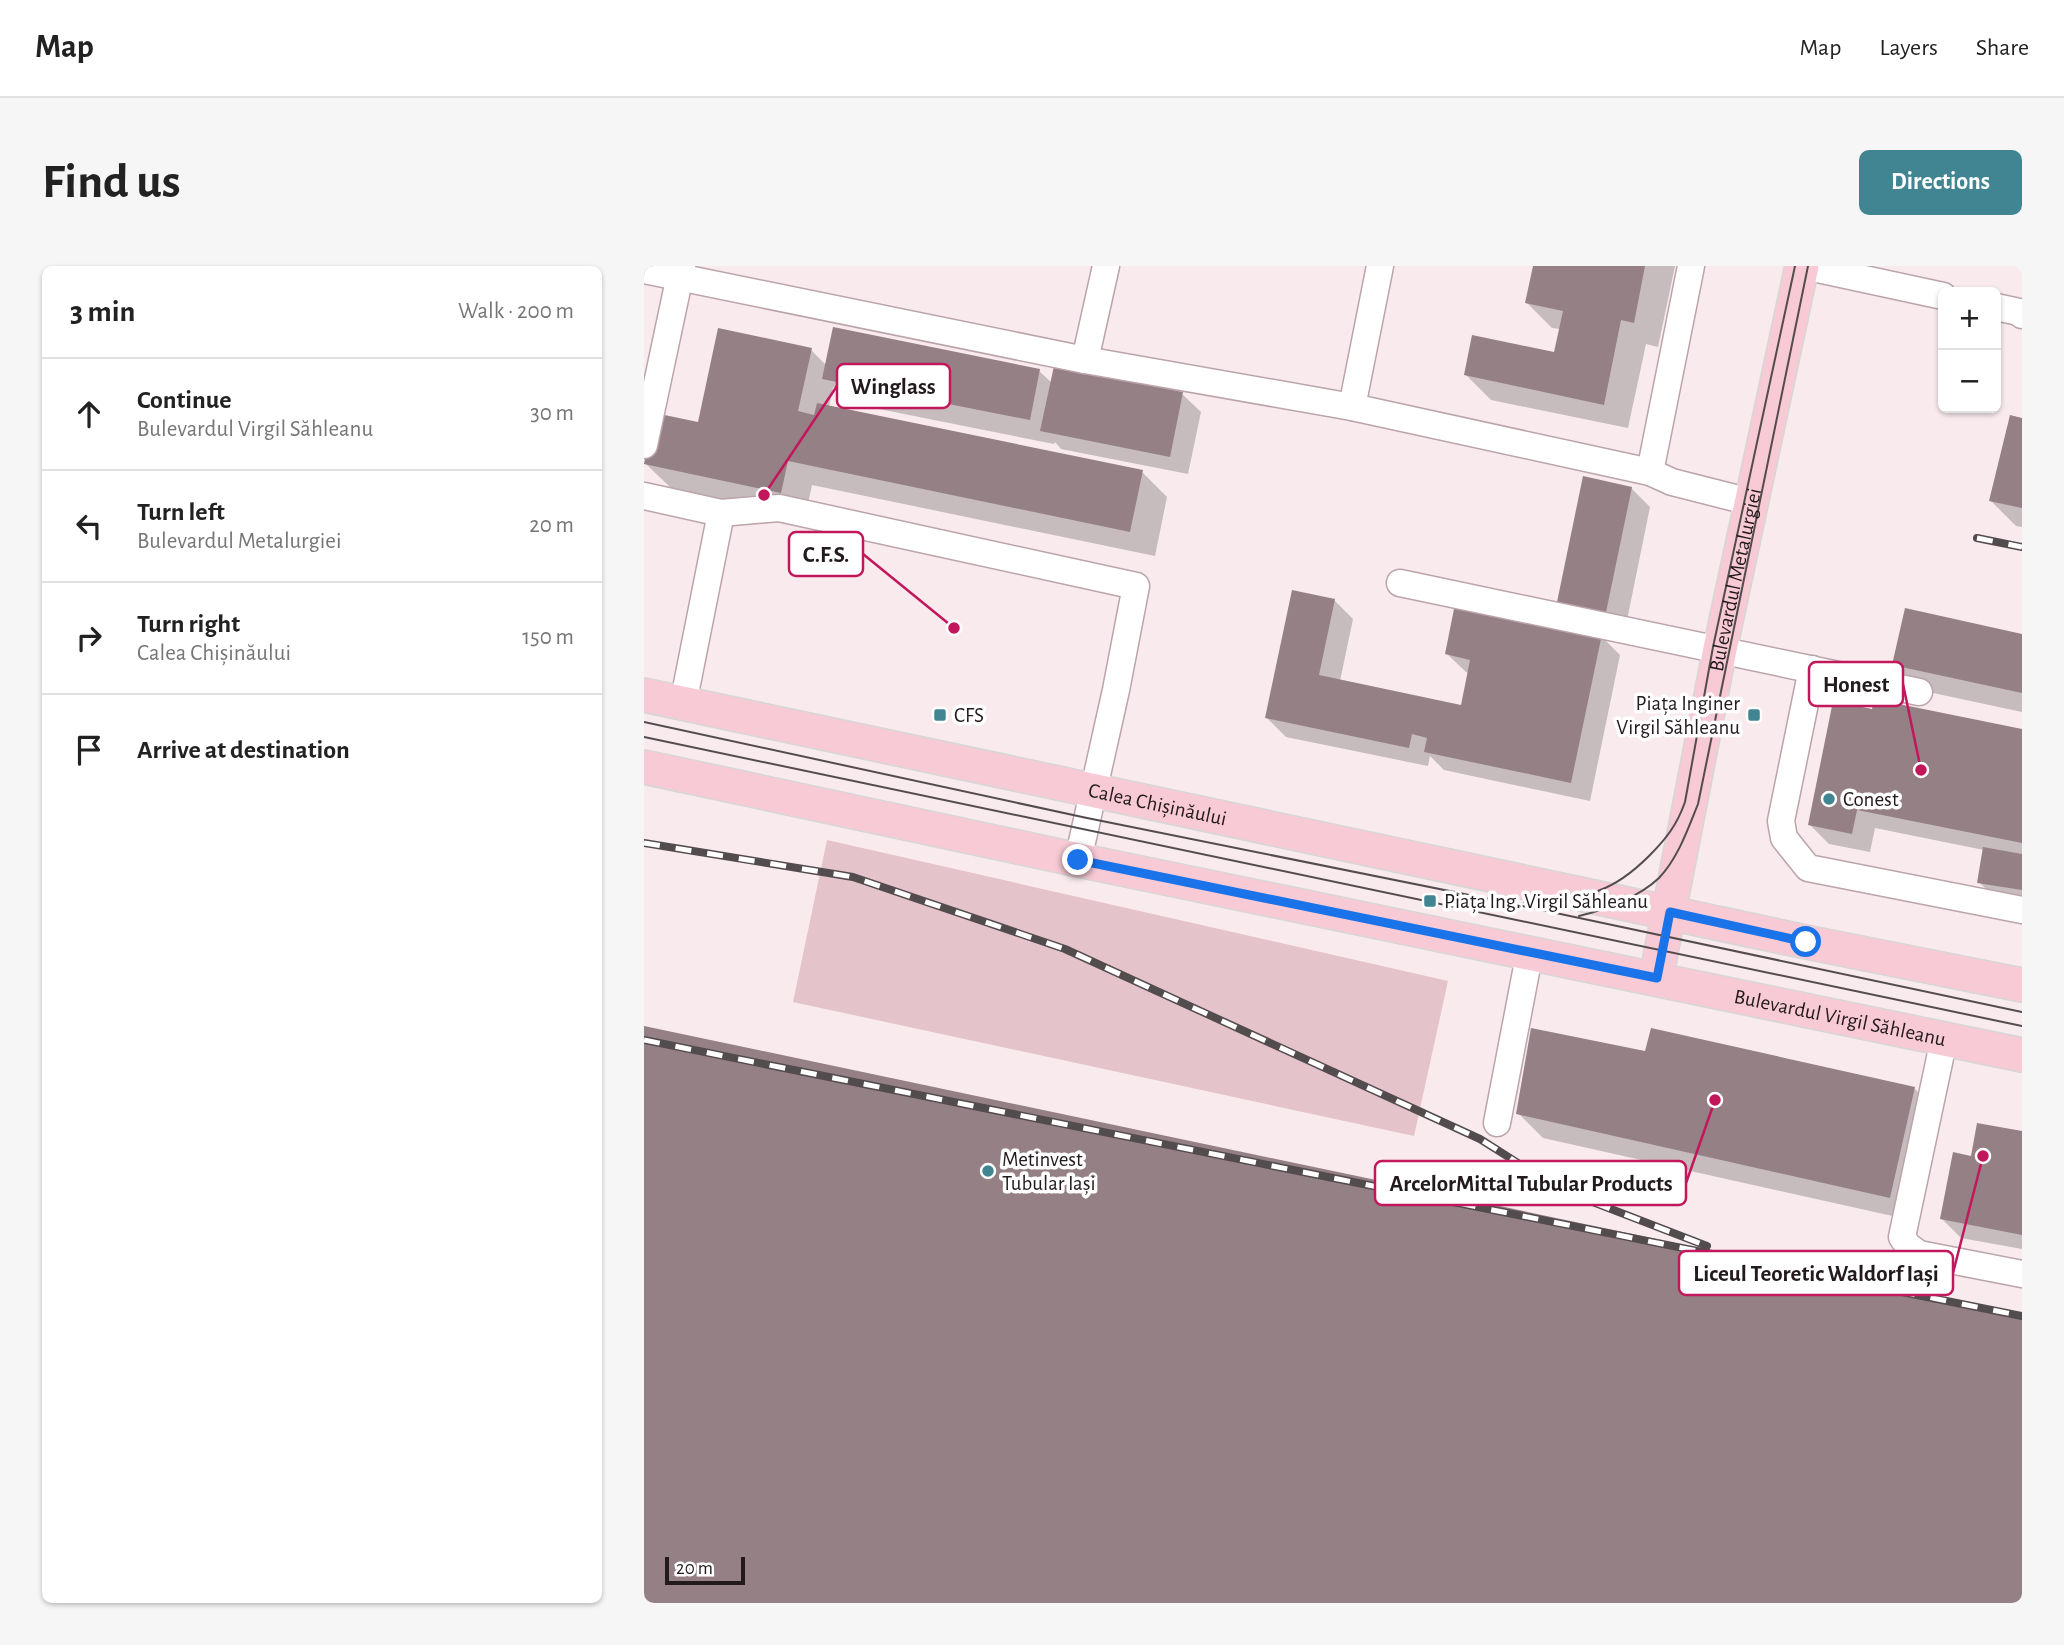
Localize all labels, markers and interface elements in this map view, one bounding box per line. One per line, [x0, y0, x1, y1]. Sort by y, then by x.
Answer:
text: Map [35, 31, 94, 64]
text: Map [1799, 36, 1841, 60]
text: Layers [1879, 36, 1938, 60]
text: Share [1976, 36, 2029, 60]
button: Directions [1859, 150, 2022, 215]
text: Find us [42, 158, 181, 207]
map controls [1938, 287, 2001, 413]
button: + [1938, 287, 2001, 350]
text: 3 min [70, 297, 135, 327]
text: Walk · 200 m [458, 300, 574, 323]
button: − [1938, 350, 2001, 413]
callout: Winglass [837, 364, 950, 408]
text: Winglass [850, 376, 936, 399]
text: Continue [137, 387, 232, 413]
icon: ahead [70, 395, 108, 433]
text: 30 m [530, 402, 574, 425]
text: Bulevardul Virgil Săhleanu [137, 418, 373, 441]
street label: Bulevardul Metalurgiei [1706, 486, 1765, 673]
text: Turn left [137, 499, 225, 525]
icon: left [70, 507, 108, 545]
text: 20 m [529, 514, 574, 537]
text: Bulevardul Metalurgiei [137, 530, 341, 553]
callout: C.F.S. [789, 532, 863, 576]
text: C.F.S. [803, 544, 849, 567]
text: Turn right [137, 611, 240, 637]
icon: right [70, 619, 108, 657]
text: 150 m [522, 626, 574, 649]
text: Calea Chișinăului [137, 642, 291, 665]
callout: Honest [1809, 662, 1903, 706]
text: Honest [1823, 674, 1889, 697]
place label: Piața Inginer Virgil Săhleanu [1616, 693, 1740, 738]
place label: CFS [954, 705, 984, 726]
marker: CFS [932, 707, 948, 723]
marker: Piața Inginer Virgil Săhleanu [1746, 707, 1762, 723]
icon: arrive [70, 731, 108, 769]
text: Arrive at destination [137, 737, 350, 763]
street label: Calea Chișinăului [1086, 780, 1228, 830]
place label: Conest [1843, 789, 1899, 810]
marker: Conest [1821, 791, 1837, 807]
route end [1062, 844, 1093, 875]
place label: Piața Ing. Virgil Săhleanu [1444, 891, 1648, 914]
marker: Piața Ing. Virgil Săhleanu [1422, 893, 1438, 909]
route start [1790, 926, 1821, 957]
street label: Bulevardul Virgil Săhleanu [1732, 986, 1948, 1050]
place label: Metinvest Tubular Iași [1002, 1149, 1096, 1196]
callout: ArcelorMittal Tubular Products [1375, 1161, 1686, 1205]
marker: Metinvest Tubular Iași [980, 1163, 996, 1179]
text: ArcelorMittal Tubular Products [1389, 1173, 1673, 1196]
callout: Liceul Teoretic Waldorf Iași [1679, 1251, 1953, 1295]
text: Liceul Teoretic Waldorf Iași [1693, 1263, 1939, 1288]
scale bar [665, 1554, 746, 1586]
text: 20 m [676, 1559, 713, 1578]

